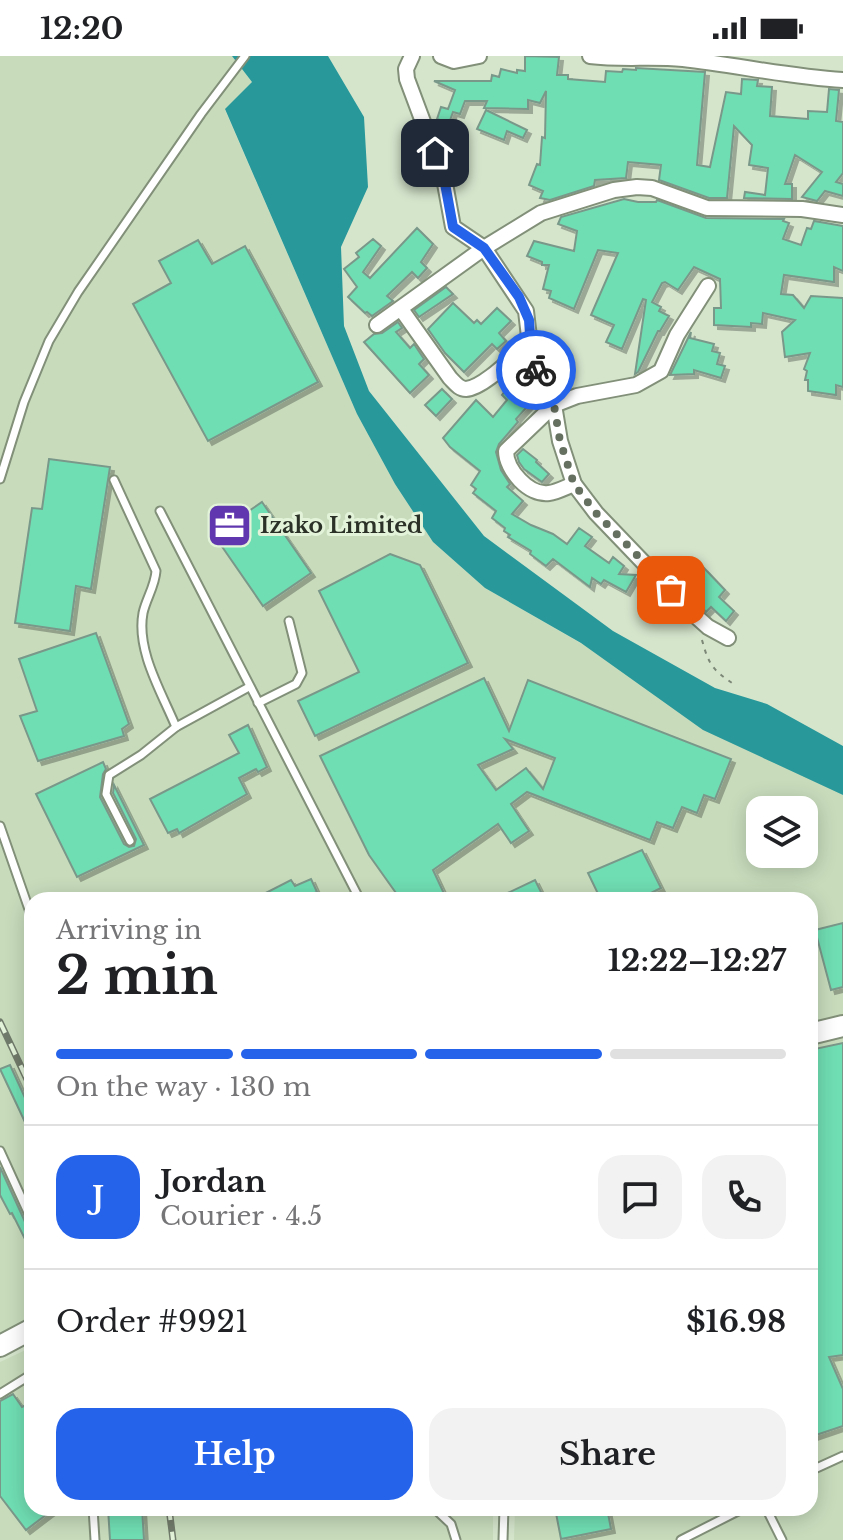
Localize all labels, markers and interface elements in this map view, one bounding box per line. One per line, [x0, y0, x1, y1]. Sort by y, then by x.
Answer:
text: 12:20 [40, 10, 123, 47]
pin [401, 119, 469, 187]
icon: home [413, 131, 457, 175]
courier [496, 330, 576, 410]
icon: bike [514, 348, 558, 392]
office icon: Izako Limited [205, 501, 253, 549]
place label: Izako Limited [260, 512, 422, 539]
pin [637, 556, 705, 624]
icon: bag [649, 568, 693, 612]
map controls [746, 796, 818, 868]
button: layers [746, 796, 818, 868]
text: Arriving in [56, 914, 202, 946]
text: 12:22–12:27 [608, 942, 786, 979]
text: 2 min [56, 944, 218, 1008]
text: On the way · 130 m [56, 1071, 311, 1103]
button: chat [598, 1155, 682, 1239]
button: phone [702, 1155, 786, 1239]
text: Jordan [160, 1163, 266, 1200]
text: J [92, 1179, 104, 1216]
text: Courier · 4.5 [160, 1200, 322, 1232]
text: Order #9921 [56, 1303, 248, 1340]
text: $16.98 [686, 1303, 786, 1340]
button: Help [56, 1408, 413, 1500]
button: Share [429, 1408, 786, 1500]

